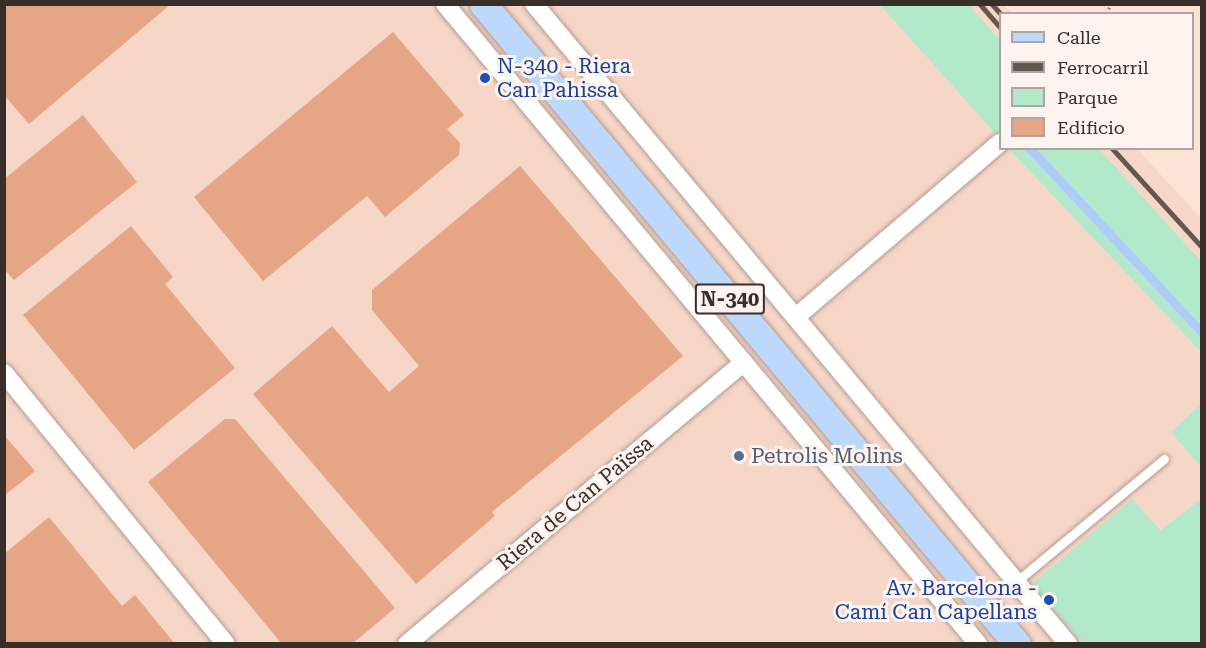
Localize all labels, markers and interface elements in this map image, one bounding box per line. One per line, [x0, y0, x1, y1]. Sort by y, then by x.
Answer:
legend [999, 12, 1194, 150]
text: Calle [1057, 27, 1101, 48]
place label: N-340 - Riera Can Pahissa [497, 53, 631, 103]
text: Ferrocarril [1057, 57, 1148, 78]
marker: N-340 - Riera Can Pahissa [478, 71, 492, 85]
text: Parque [1057, 87, 1118, 108]
text: Edificio [1057, 117, 1125, 138]
road number: N-340 [694, 282, 766, 316]
street label: Riera de Can Païssa [492, 430, 658, 576]
place label: Petrolis Molins [751, 443, 903, 469]
marker: Petrolis Molins [732, 449, 746, 463]
place label: Av. Barcelona - Camí Can Capellans [835, 575, 1037, 625]
marker: Av. Barcelona - Camí Can Capellans [1042, 593, 1056, 607]

